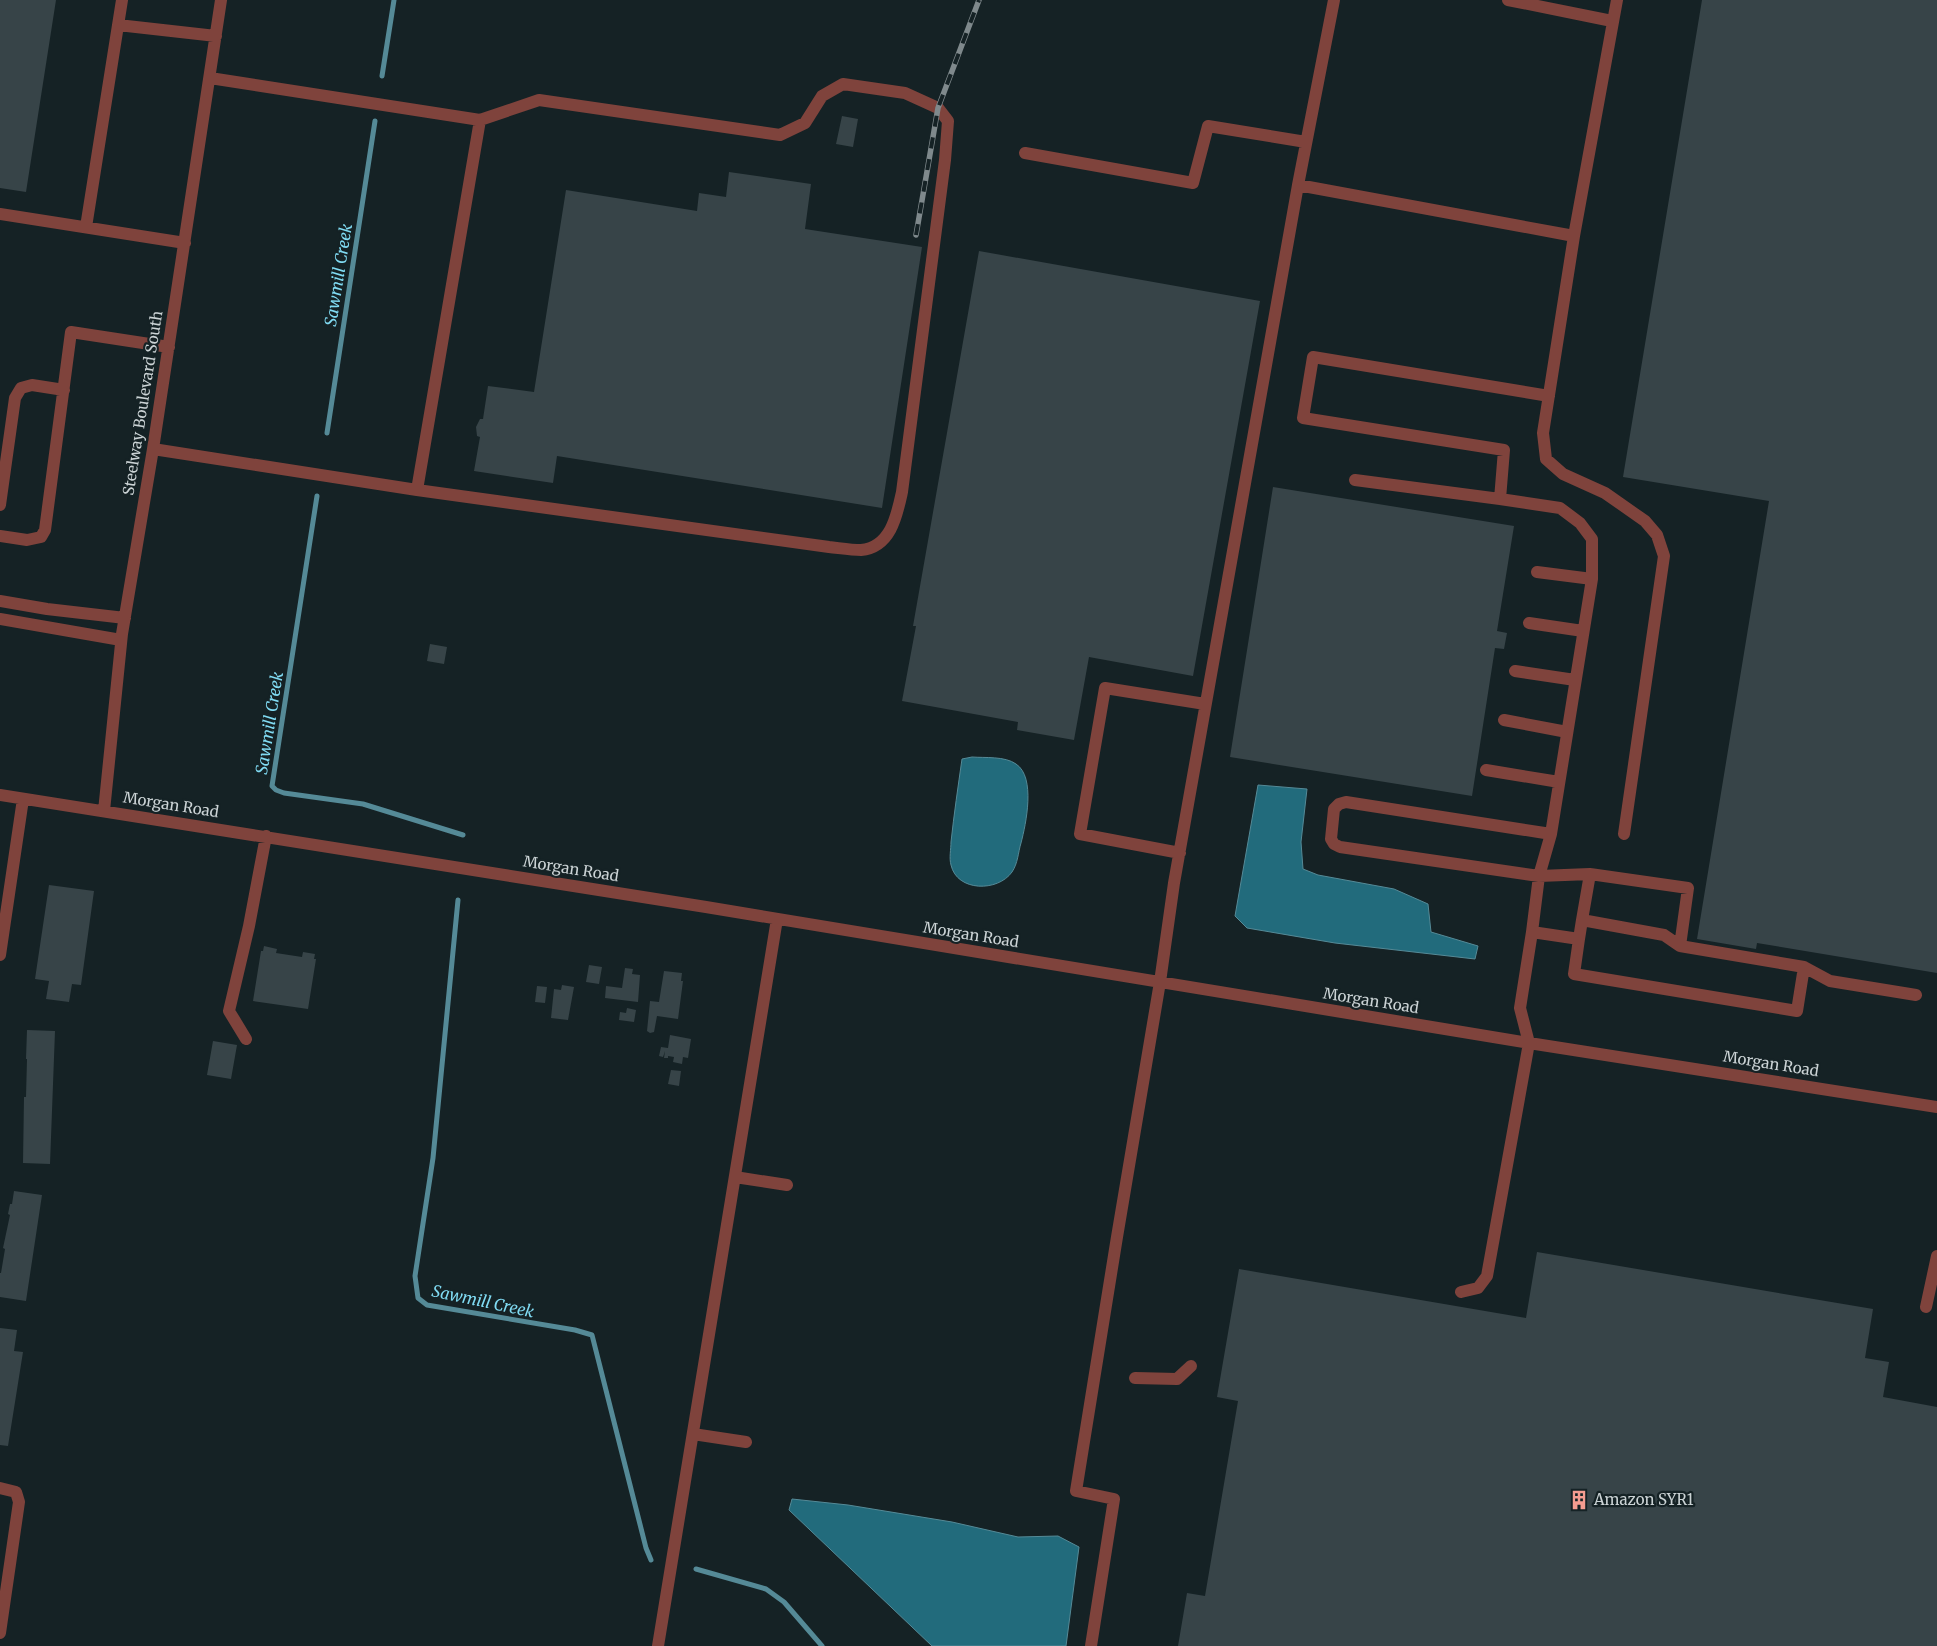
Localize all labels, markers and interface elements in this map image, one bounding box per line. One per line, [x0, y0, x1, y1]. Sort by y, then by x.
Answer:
water label: Sawmill Creek [320, 222, 356, 328]
street label: Steelway Boulevard South [119, 309, 166, 497]
water label: Sawmill Creek [251, 670, 287, 776]
street label: Morgan Road [122, 788, 220, 821]
street label: Morgan Road [522, 852, 620, 885]
street label: Morgan Road [922, 918, 1020, 951]
street label: Morgan Road [1322, 984, 1420, 1017]
street label: Morgan Road [1722, 1047, 1820, 1080]
water label: Sawmill Creek [430, 1280, 536, 1322]
building icon: Amazon SYR1 [1568, 1489, 1590, 1511]
place label: Amazon SYR1 [1593, 1490, 1694, 1509]

